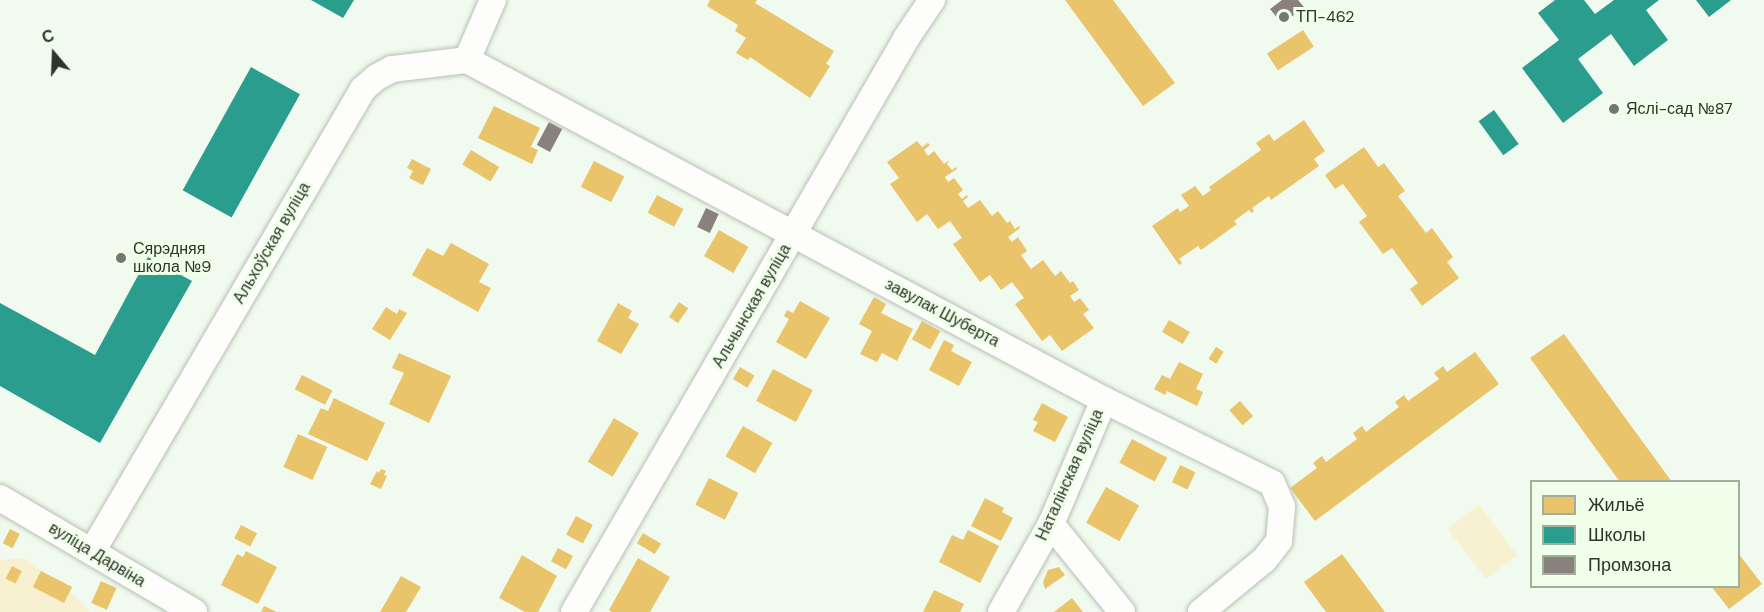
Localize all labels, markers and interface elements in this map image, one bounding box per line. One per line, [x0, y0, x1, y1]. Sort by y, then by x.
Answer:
place label: ТП-462 [1296, 7, 1354, 27]
marker: ТП-462 [1277, 10, 1291, 24]
north arrow [24, 24, 84, 84]
text: С [39, 25, 57, 48]
place label: Яслі-сад №87 [1626, 99, 1733, 119]
marker: Яслі-сад №87 [1607, 102, 1621, 116]
street label: Альхоўская вуліца [229, 179, 315, 307]
place label: Сярэдняя школа №9 [133, 239, 211, 277]
street label: Альчынская вуліца [709, 241, 795, 371]
marker: Сярэдняя школа №9 [114, 251, 128, 265]
street label: завулак Шуберта [881, 275, 1003, 351]
street label: Наталінская вуліца [1032, 406, 1108, 544]
legend [1530, 480, 1740, 588]
text: Жильё [1588, 493, 1645, 517]
street label: вуліца Дарвіна [45, 519, 149, 591]
text: Школы [1588, 523, 1646, 547]
text: Промзона [1588, 553, 1671, 577]

